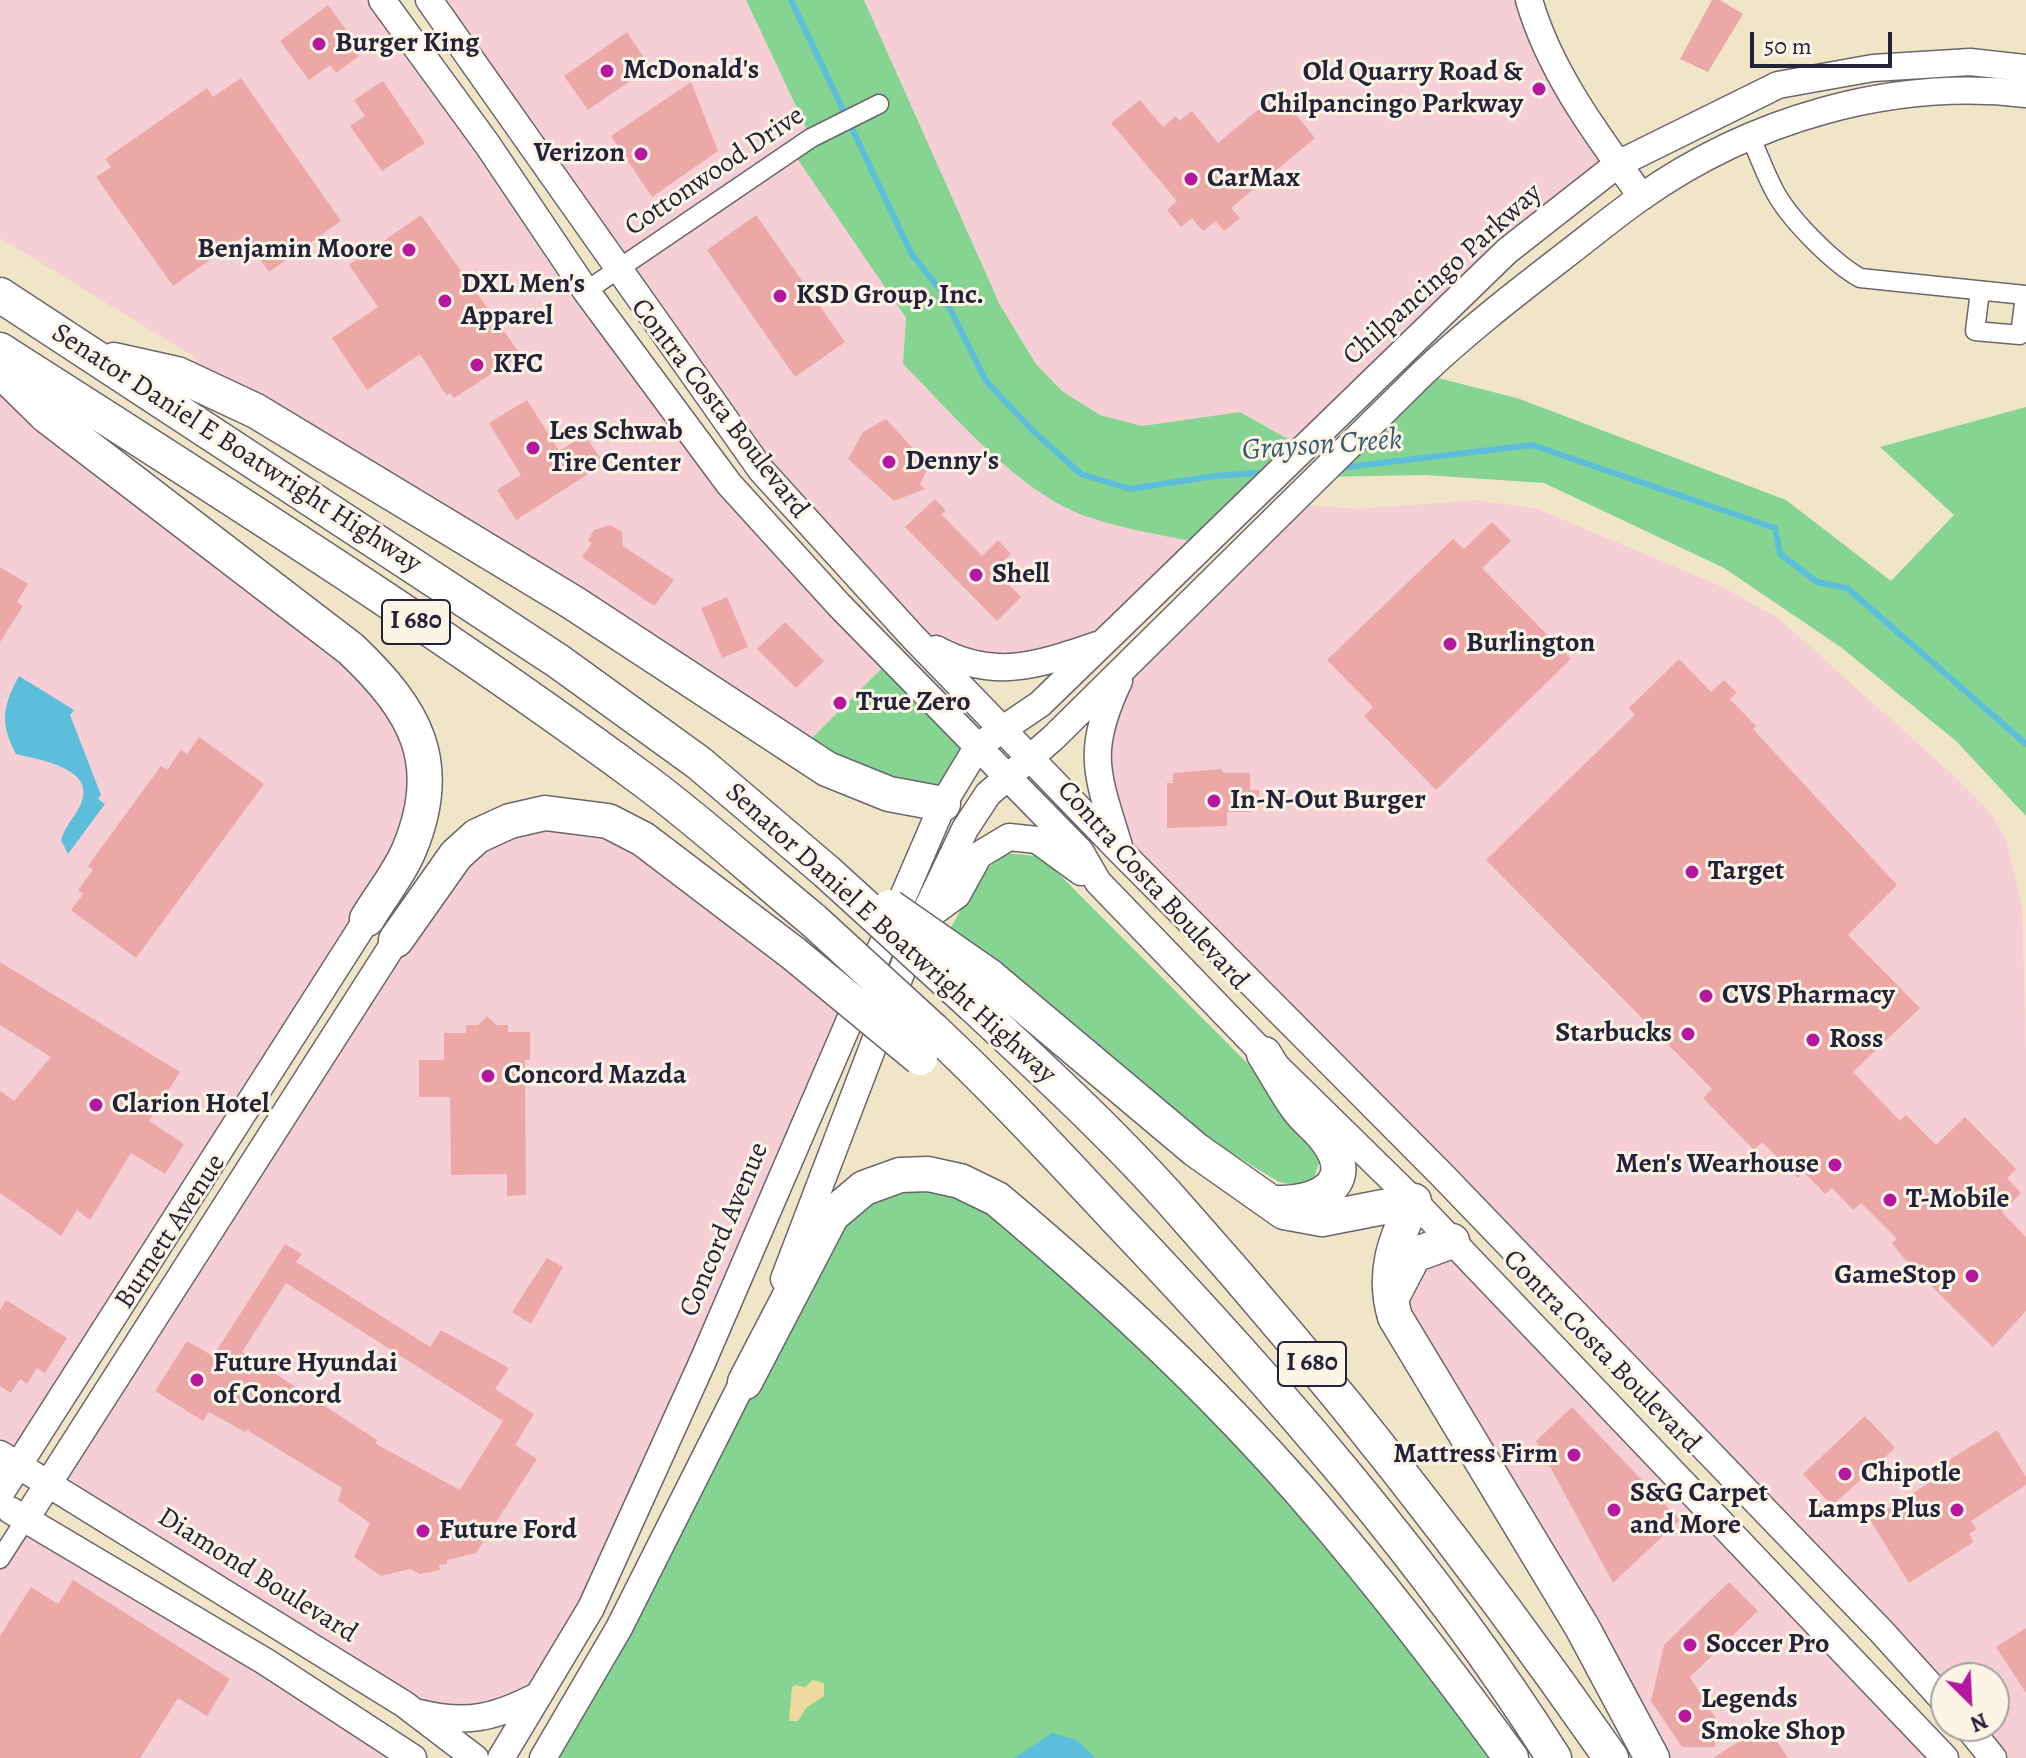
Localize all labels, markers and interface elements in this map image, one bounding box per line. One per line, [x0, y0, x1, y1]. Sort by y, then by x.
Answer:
scale bar [1754, 16, 1896, 66]
place label: Burger King [335, 27, 479, 61]
text: 50 m [1764, 30, 1812, 62]
marker: Burger King [310, 35, 328, 53]
place label: McDonald's [623, 54, 759, 88]
place label: Old Quarry Road & Chilpancingo Parkway [1260, 56, 1523, 122]
marker: McDonald's [598, 62, 616, 80]
marker: Old Quarry Road & Chilpancingo Parkway [1530, 80, 1548, 98]
street label: Cottonwood Drive [619, 100, 811, 244]
place label: Verizon [534, 137, 625, 171]
marker: Verizon [632, 145, 650, 163]
place label: CarMax [1207, 162, 1300, 196]
marker: CarMax [1182, 170, 1200, 188]
street label: Chilpancingo Parkway [1337, 177, 1549, 373]
place label: Benjamin Moore [197, 233, 393, 267]
marker: Benjamin Moore [400, 241, 418, 259]
place label: DXL Men's Apparel [461, 268, 585, 334]
place label: KSD Group, Inc. [796, 279, 984, 313]
marker: KSD Group, Inc. [771, 287, 789, 305]
marker: DXL Men's Apparel [436, 292, 454, 310]
street label: Contra Costa Boulevard [623, 292, 815, 526]
street label: Senator Daniel E Boatwright Highway [45, 317, 427, 581]
place label: KFC [493, 348, 543, 382]
marker: KFC [468, 356, 486, 374]
place label: Les Schwab Tire Center [549, 415, 683, 481]
water label: Grayson Creek [1241, 422, 1403, 470]
marker: Les Schwab Tire Center [524, 439, 542, 457]
place label: Denny's [905, 445, 999, 479]
marker: Denny's [880, 453, 898, 471]
place label: Shell [992, 558, 1050, 592]
marker: Shell [967, 566, 985, 584]
road number: I 680 [382, 600, 450, 644]
place label: Burlington [1466, 627, 1595, 661]
marker: Burlington [1441, 635, 1459, 653]
place label: True Zero [856, 686, 971, 720]
marker: True Zero [831, 694, 849, 712]
street label: Contra Costa Boulevard [1049, 774, 1255, 998]
street label: Senator Daniel E Boatwright Highway [718, 776, 1062, 1092]
place label: In-N-Out Burger [1230, 784, 1426, 818]
marker: In-N-Out Burger [1205, 792, 1223, 810]
place label: Target [1708, 855, 1784, 889]
marker: Target [1683, 863, 1701, 881]
place label: CVS Pharmacy [1722, 979, 1895, 1013]
marker: CVS Pharmacy [1697, 987, 1715, 1005]
place label: Starbucks [1555, 1017, 1672, 1051]
place label: Ross [1829, 1023, 1883, 1057]
marker: Starbucks [1679, 1025, 1697, 1043]
marker: Ross [1804, 1031, 1822, 1049]
place label: Concord Mazda [504, 1059, 686, 1093]
marker: Concord Mazda [479, 1067, 497, 1085]
place label: Clarion Hotel [112, 1088, 269, 1122]
marker: Clarion Hotel [87, 1096, 105, 1114]
street label: Concord Avenue [673, 1138, 777, 1322]
street label: Burnett Avenue [108, 1148, 234, 1316]
place label: Men's Wearhouse [1616, 1148, 1819, 1182]
marker: Men's Wearhouse [1826, 1156, 1844, 1174]
place label: T-Mobile [1906, 1183, 2009, 1217]
marker: T-Mobile [1881, 1191, 1899, 1209]
street label: Contra Costa Boulevard [1495, 1243, 1707, 1461]
place label: GameStop [1834, 1259, 1956, 1293]
marker: GameStop [1963, 1267, 1981, 1285]
road number: I 680 [1278, 1342, 1346, 1386]
place label: Future Hyundai of Concord [213, 1347, 397, 1413]
marker: Future Hyundai of Concord [188, 1371, 206, 1389]
place label: Mattress Firm [1393, 1438, 1558, 1472]
marker: Mattress Firm [1565, 1446, 1583, 1464]
place label: Chipotle [1861, 1457, 1961, 1491]
marker: Chipotle [1836, 1465, 1854, 1483]
place label: S&G Carpet and More [1630, 1477, 1768, 1543]
place label: Lamps Plus [1808, 1493, 1941, 1527]
street label: Diamond Boulevard [151, 1501, 363, 1651]
marker: S&G Carpet and More [1605, 1501, 1623, 1519]
marker: Lamps Plus [1948, 1501, 1966, 1519]
place label: Future Ford [439, 1514, 577, 1548]
marker: Future Ford [414, 1522, 432, 1540]
place label: Soccer Pro [1706, 1628, 1829, 1662]
marker: Soccer Pro [1681, 1636, 1699, 1654]
north arrow [1930, 1662, 2010, 1742]
place label: Legends Smoke Shop [1701, 1683, 1845, 1749]
text: N [1966, 1705, 1992, 1739]
marker: Legends Smoke Shop [1676, 1707, 1694, 1725]

